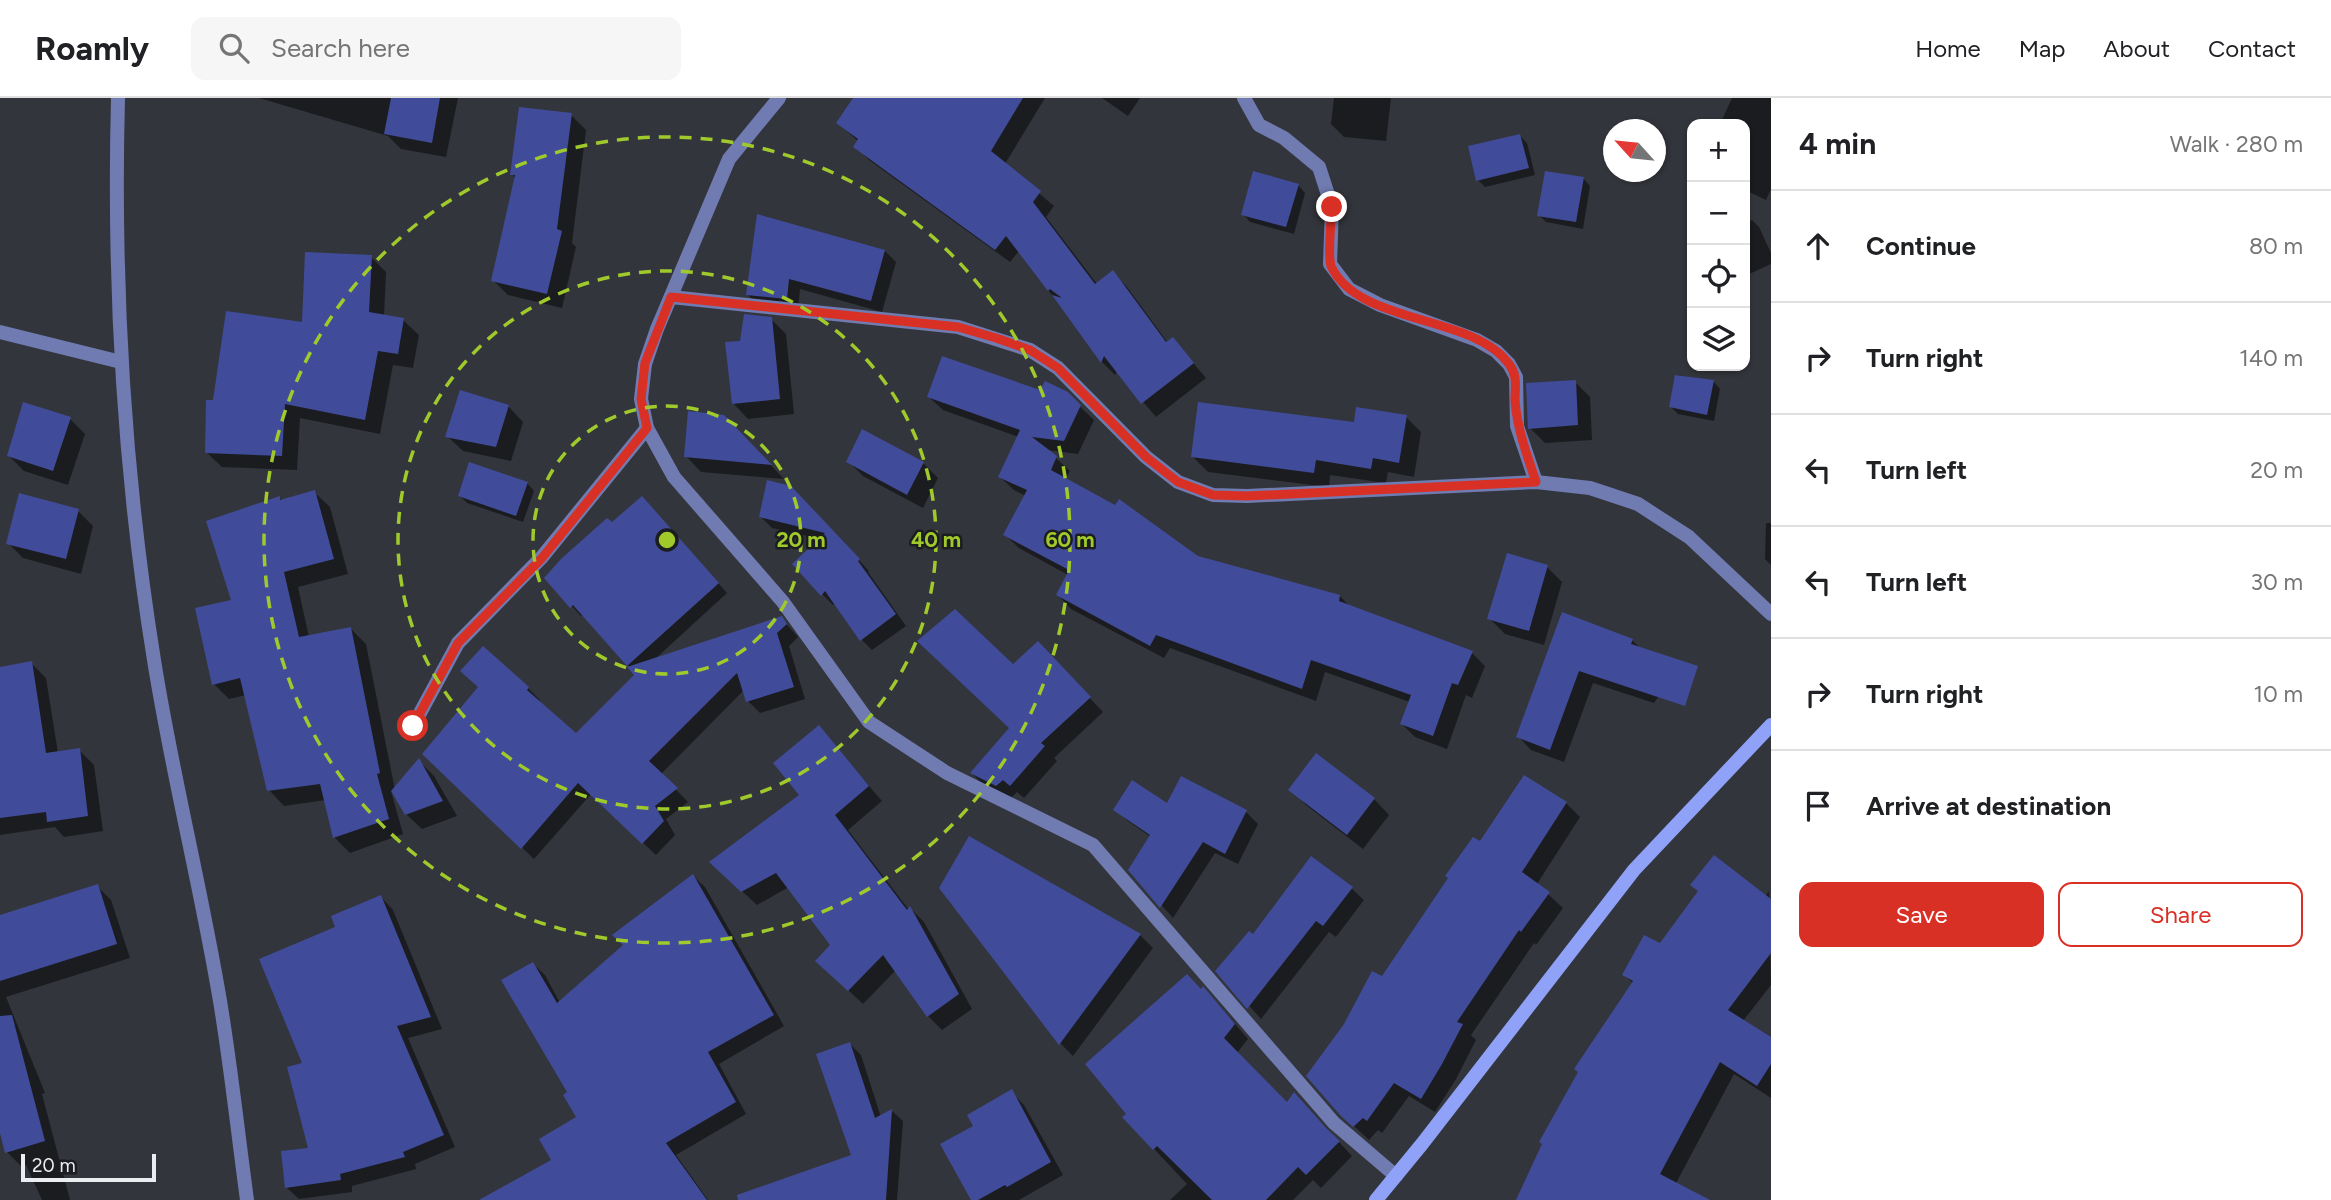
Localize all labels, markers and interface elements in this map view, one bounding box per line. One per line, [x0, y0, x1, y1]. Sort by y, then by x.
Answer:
search box [191, 17, 681, 80]
text: Roamly [35, 29, 149, 68]
icon: search [215, 29, 253, 67]
text: Search here [271, 32, 410, 64]
text: Home [1915, 34, 1981, 63]
text: Map [2019, 34, 2065, 63]
text: About [2103, 34, 2170, 63]
text: Contact [2208, 34, 2296, 63]
north arrow [1603, 119, 1666, 182]
map controls [1687, 119, 1750, 371]
button: + [1687, 119, 1750, 182]
text: 4 min [1799, 125, 1876, 162]
text: Walk · 280 m [2170, 130, 2303, 158]
button: − [1687, 182, 1750, 245]
route end [1316, 191, 1347, 222]
icon: ahead [1799, 227, 1837, 265]
text: Continue [1866, 230, 1976, 262]
text: 80 m [2249, 232, 2303, 260]
button: locate [1687, 245, 1750, 308]
button: layers [1687, 308, 1750, 371]
icon: right [1799, 339, 1837, 377]
text: Turn right [1866, 342, 1983, 374]
text: 140 m [2239, 344, 2303, 372]
icon: left [1799, 451, 1837, 489]
text: Turn left [1866, 454, 1967, 486]
text: 20 m [2250, 456, 2303, 484]
text: 20 m [776, 527, 826, 552]
text: 40 m [911, 527, 961, 552]
text: 60 m [1045, 527, 1095, 552]
centre of rings [655, 528, 679, 552]
icon: left [1799, 563, 1837, 601]
text: Turn left [1866, 566, 1967, 598]
text: 30 m [2250, 568, 2303, 596]
icon: right [1799, 675, 1837, 713]
text: Turn right [1866, 678, 1983, 710]
text: 10 m [2254, 680, 2303, 708]
route start [397, 710, 428, 741]
icon: arrive [1799, 787, 1837, 825]
text: Arrive at destination [1866, 790, 2111, 822]
button: Save [1799, 882, 2044, 947]
button: Share [2058, 882, 2303, 947]
scale bar [21, 1151, 156, 1183]
text: 20 m [32, 1154, 76, 1177]

